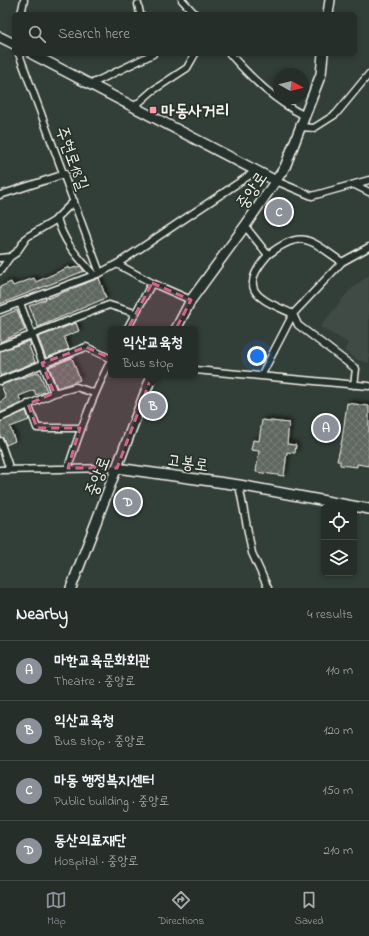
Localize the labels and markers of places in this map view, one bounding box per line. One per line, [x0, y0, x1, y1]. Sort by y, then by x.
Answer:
place label: 마동사거리 [161, 99, 229, 124]
marker: 마동사거리 [148, 105, 158, 115]
pin: C [266, 197, 292, 227]
pin: B [140, 391, 166, 421]
pin: A [313, 413, 339, 443]
pin: D [115, 487, 141, 517]

